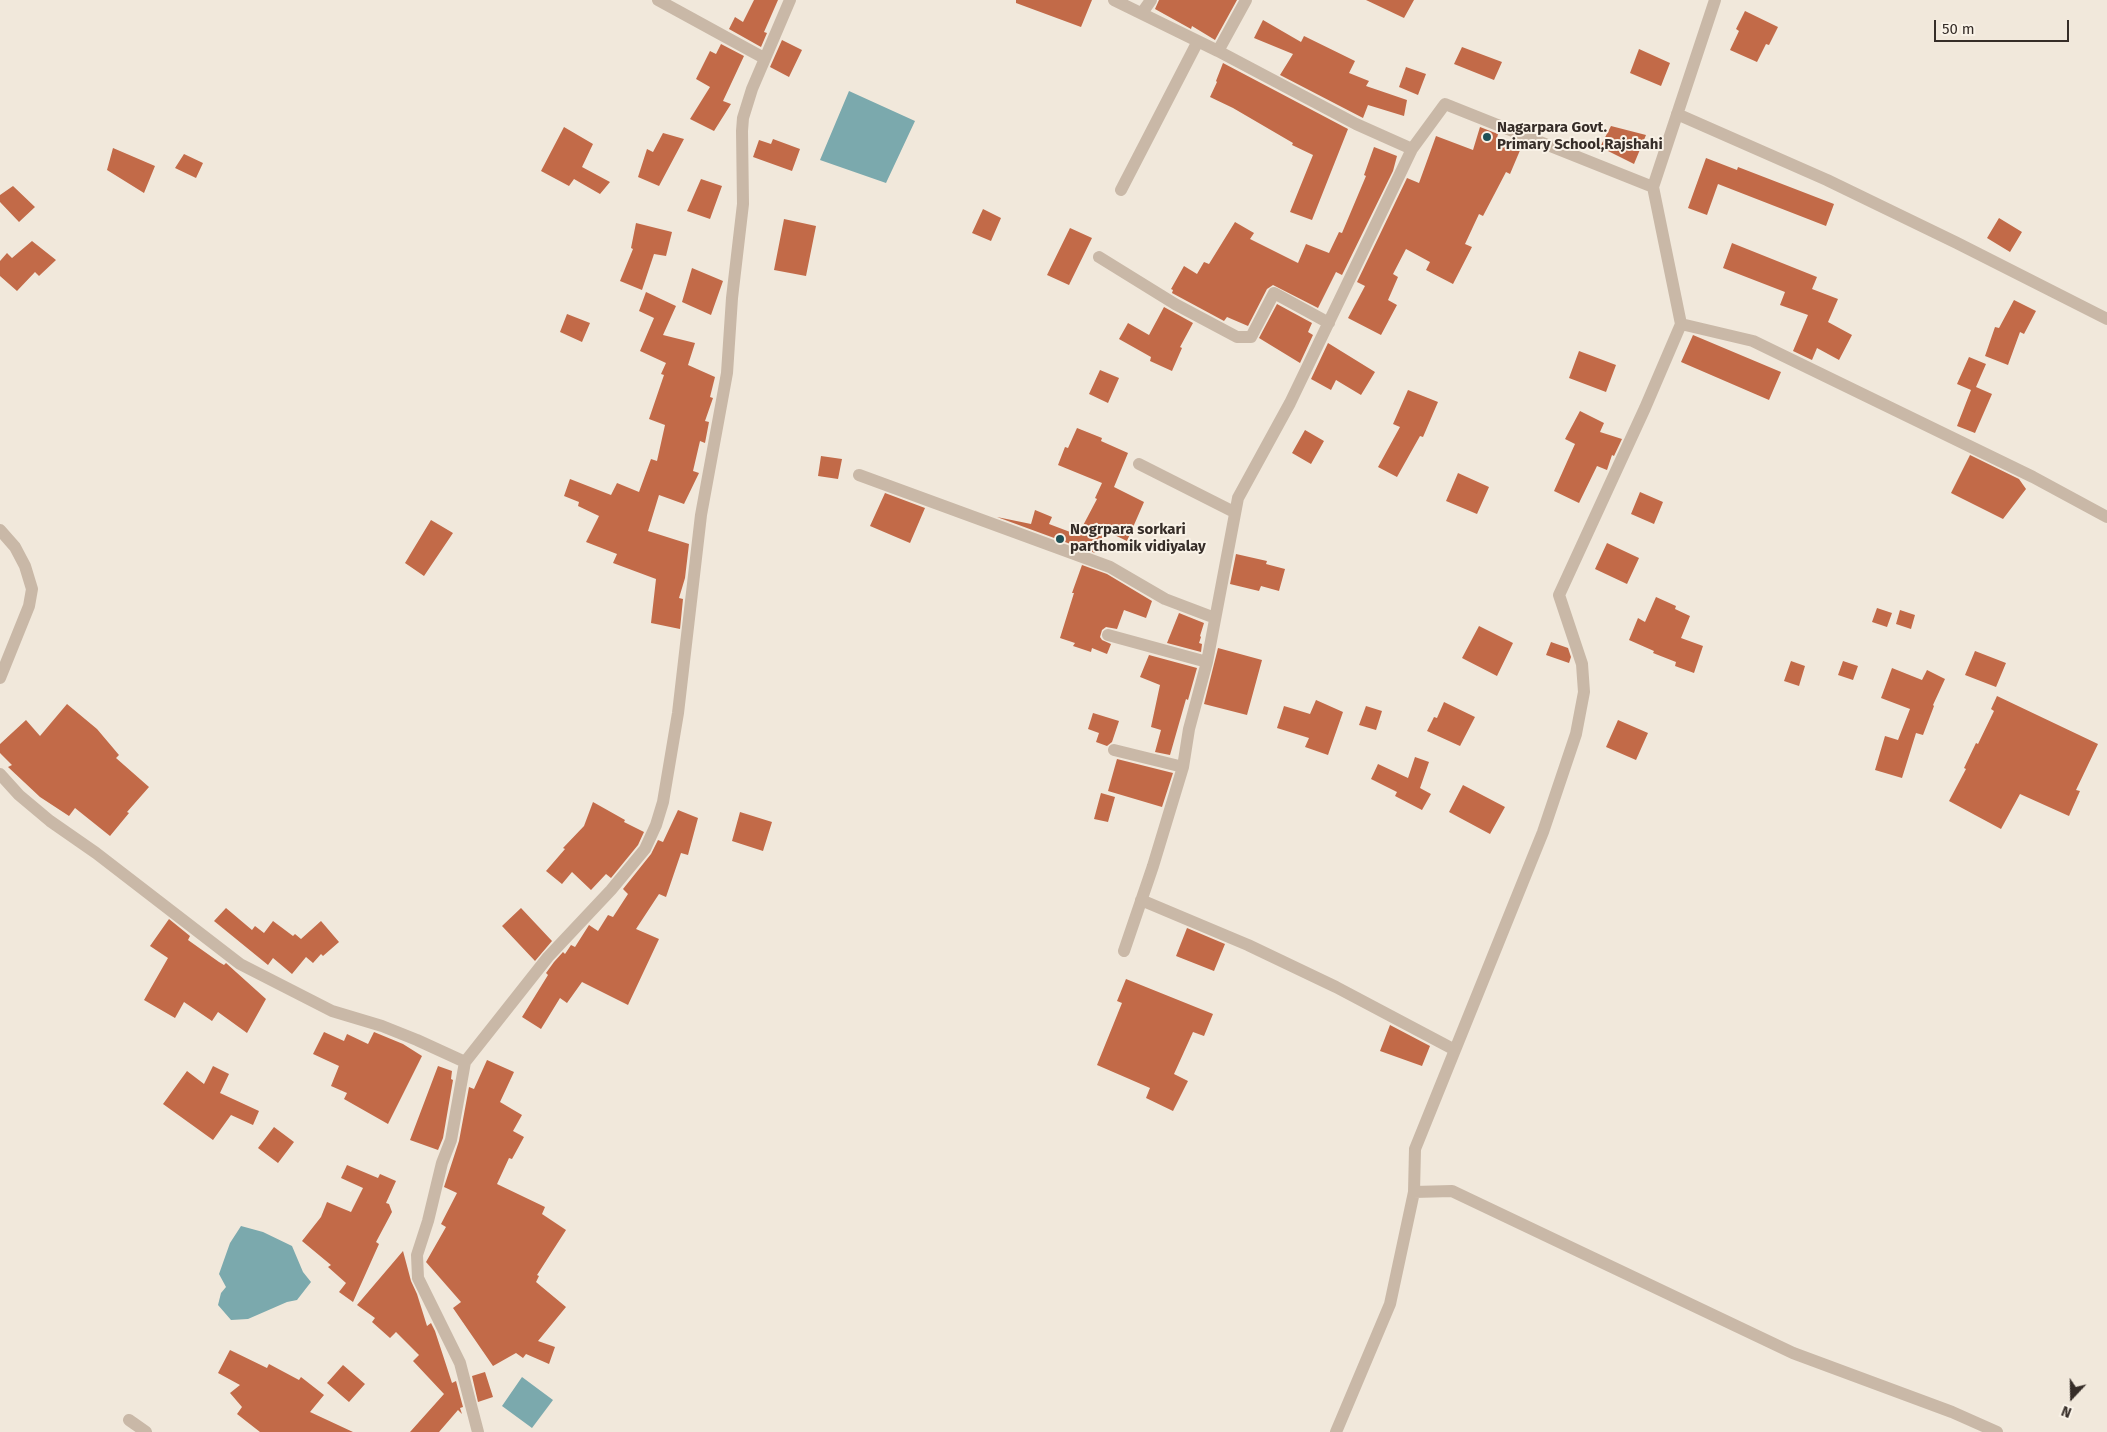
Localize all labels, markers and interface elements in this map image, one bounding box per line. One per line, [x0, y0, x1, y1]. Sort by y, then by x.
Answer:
scale bar [1937, 10, 2072, 42]
text: 50 m [1942, 20, 1975, 38]
place label: Nagarpara Govt. Primary School,Rajshahi [1497, 119, 1663, 154]
marker: Nagarpara Govt. Primary School,Rajshahi [1481, 131, 1493, 143]
place label: Nogrpara sorkari parthomik vidiyalay [1070, 521, 1206, 556]
marker: Nogrpara sorkari parthomik vidiyalay [1054, 533, 1066, 545]
north arrow [2047, 1372, 2097, 1422]
text: N [2059, 1402, 2074, 1421]

